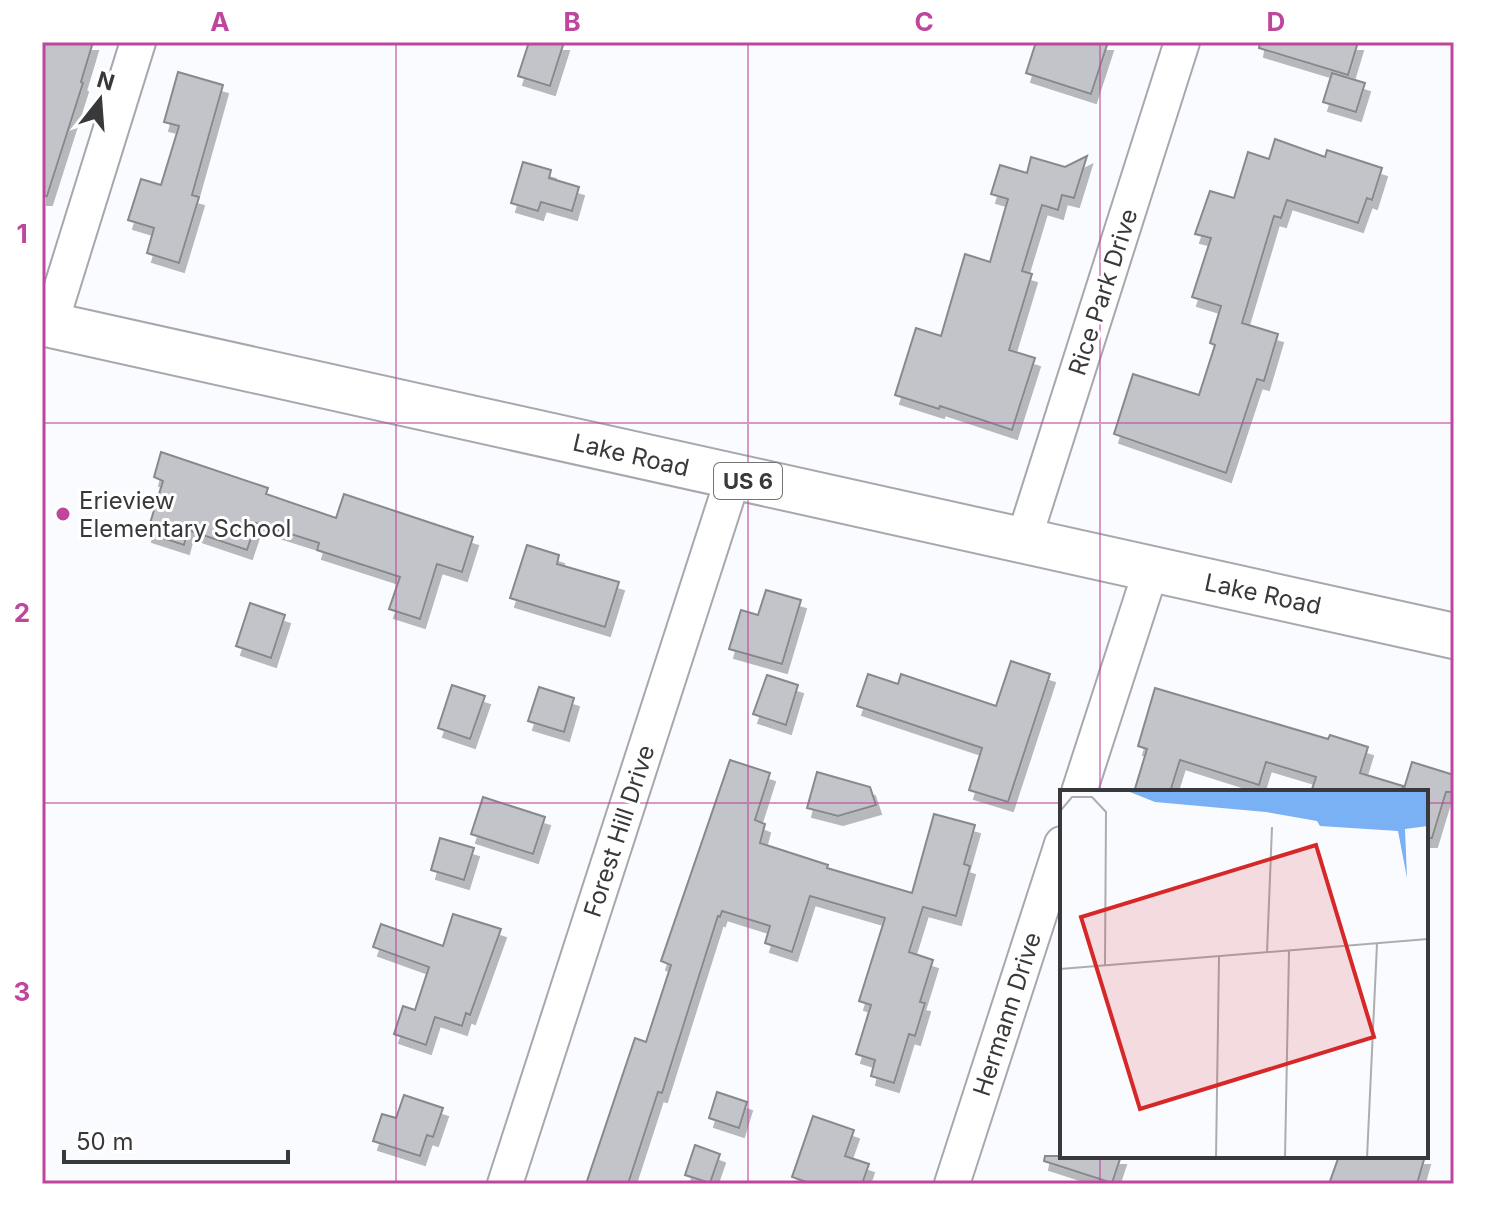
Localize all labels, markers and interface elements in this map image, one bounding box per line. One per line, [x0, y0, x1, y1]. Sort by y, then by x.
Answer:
text: A [210, 6, 230, 37]
text: B [563, 6, 581, 37]
text: C [914, 6, 934, 37]
text: D [1267, 6, 1285, 37]
north arrow [60, 60, 140, 140]
text: N [94, 66, 118, 96]
street label: Rice Park Drive [1062, 205, 1144, 379]
text: 1 [16, 218, 28, 249]
street label: Lake Road [570, 428, 692, 482]
road number: US 6 [714, 463, 782, 499]
place label: Erieview Elementary School [79, 486, 291, 543]
marker: Erieview Elementary School [54, 505, 72, 523]
street label: Lake Road [1202, 568, 1324, 620]
text: 2 [14, 597, 30, 628]
street label: Forest Hill Drive [578, 741, 660, 921]
inset map [1060, 790, 1428, 1158]
street label: Hermann Drive [967, 928, 1047, 1100]
text: 3 [14, 976, 30, 1007]
scale bar [64, 1114, 288, 1164]
text: 50 m [76, 1127, 134, 1156]

